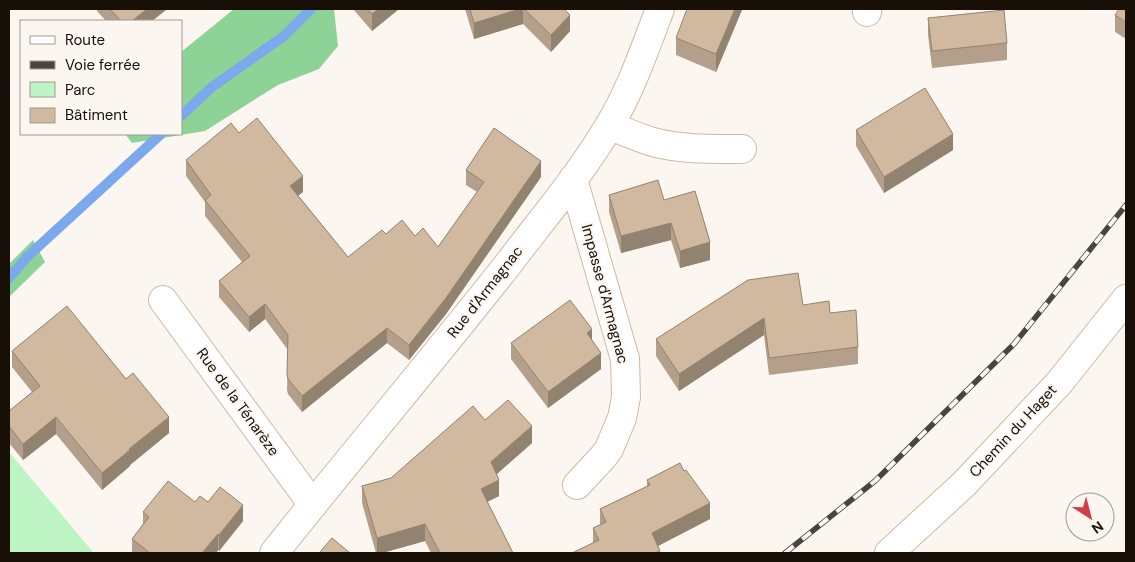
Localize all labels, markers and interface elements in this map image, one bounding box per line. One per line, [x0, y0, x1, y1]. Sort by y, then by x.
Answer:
legend [20, 20, 182, 135]
text: Route [65, 30, 105, 50]
text: Voie ferrée [65, 55, 140, 75]
text: Parc [65, 80, 95, 100]
text: Bâtiment [65, 105, 128, 125]
street label: Impasse d'Armagnac [577, 222, 633, 366]
street label: Rue d'Armagnac [443, 242, 527, 342]
street label: Rue de la Ténarèze [192, 344, 284, 460]
street label: Chemin du Haget [965, 380, 1061, 482]
north arrow [1065, 492, 1115, 542]
text: N [1088, 517, 1107, 538]

